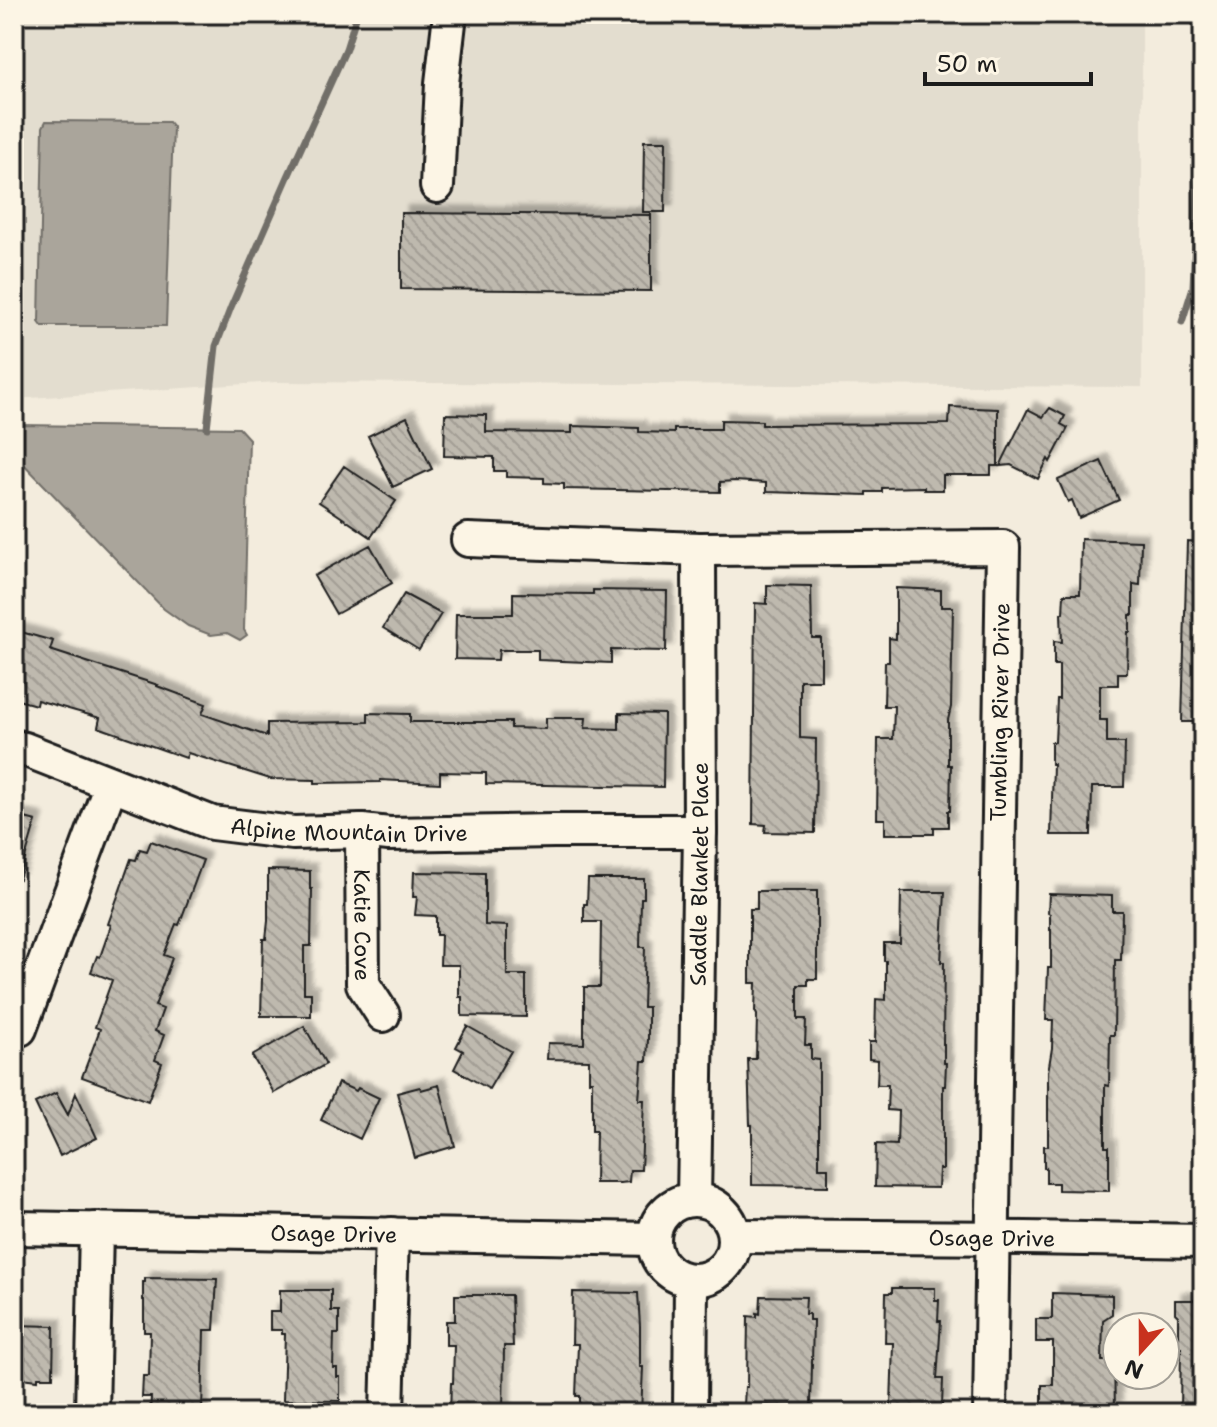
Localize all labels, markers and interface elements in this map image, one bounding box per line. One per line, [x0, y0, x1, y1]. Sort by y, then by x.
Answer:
scale bar [925, 36, 1091, 86]
text: 50 m [937, 48, 997, 80]
street label: Tumbling River Drive [984, 602, 1016, 822]
street label: Saddle Blanket Place [683, 762, 715, 986]
street label: Alpine Mountain Drive [229, 811, 468, 849]
street label: Katie Cove [348, 869, 377, 981]
street label: Osage Drive [270, 1218, 398, 1249]
street label: Osage Drive [928, 1223, 1056, 1253]
north arrow [1101, 1311, 1181, 1391]
text: N [1121, 1353, 1147, 1386]

